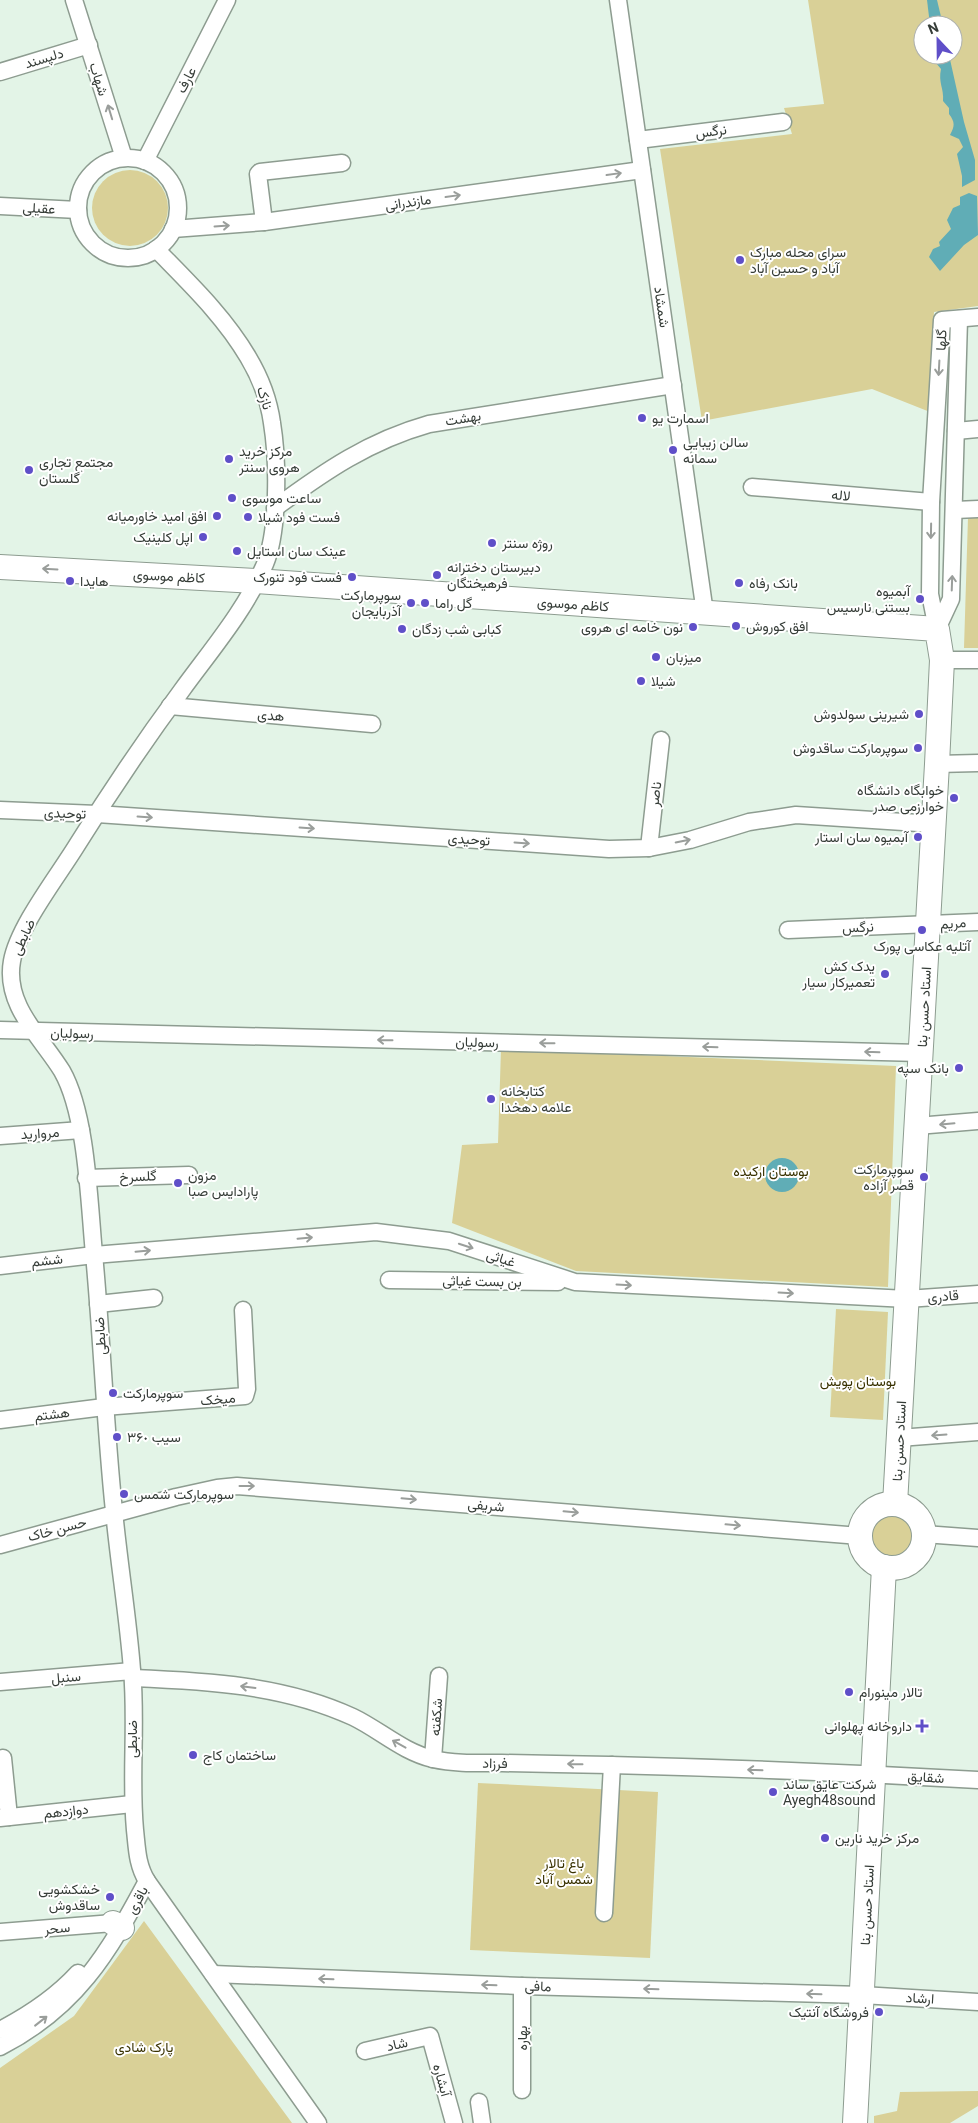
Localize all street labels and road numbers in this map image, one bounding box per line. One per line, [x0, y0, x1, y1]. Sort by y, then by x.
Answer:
street label: دلپسند [23, 44, 66, 73]
street label: شهاب [85, 60, 112, 98]
street label: عارف [173, 64, 200, 96]
street label: نرگس [694, 121, 728, 142]
street label: مازندرانی [384, 191, 432, 214]
street label: عقیلی [22, 199, 56, 218]
street label: شمشاد [651, 285, 673, 329]
street label: گلها [932, 329, 951, 351]
street label: نازک [253, 384, 276, 412]
street label: بهشت [444, 407, 482, 430]
street label: لاله [831, 486, 851, 504]
street label: کاظم موسوی [132, 566, 205, 587]
street label: کاظم موسوی [536, 594, 610, 615]
street label: هدی [257, 706, 285, 725]
street label: ناصر [645, 781, 665, 808]
street label: توحیدی [44, 804, 86, 823]
street label: توحیدی [447, 830, 491, 849]
street label: مریم [939, 914, 967, 933]
street label: ضابطی [8, 916, 39, 958]
street label: نرگس [842, 918, 874, 937]
street label: استاد حسن بنا [914, 966, 935, 1048]
street label: رسولیان [50, 1025, 94, 1042]
street label: رسولیان [455, 1034, 499, 1051]
street label: مروارید [20, 1124, 60, 1143]
street label: گلسرخ [119, 1167, 157, 1188]
street label: غیاثی [484, 1246, 517, 1271]
street label: ششم [30, 1250, 64, 1271]
street label: بن بست غیاثی [442, 1272, 522, 1291]
street label: قادری [927, 1287, 959, 1306]
street label: ضابطی [91, 1316, 110, 1355]
street label: میخک [200, 1389, 236, 1409]
street label: استاد حسن بنا [889, 1400, 910, 1482]
street label: هشتم [33, 1404, 71, 1425]
street label: شریفی [467, 1495, 505, 1516]
street label: حسن خاک [26, 1513, 88, 1545]
street label: سنبل [50, 1668, 82, 1687]
street label: شکفته [427, 1698, 445, 1736]
street label: ضابطی [124, 1720, 141, 1758]
street label: فرزاد [482, 1755, 508, 1772]
street label: شقایق [907, 1768, 945, 1787]
street label: دوازدهم [43, 1801, 90, 1822]
street label: استاد حسن بنا [857, 1864, 878, 1946]
street label: باقری [123, 1883, 152, 1917]
street label: سحر [42, 1919, 71, 1938]
street label: مافی [524, 1978, 552, 1995]
street label: ارشاد [905, 1989, 935, 2008]
street label: بهاره [514, 2026, 531, 2051]
street label: شاد [385, 2034, 409, 2054]
street label: آبشاره [429, 2062, 455, 2100]

